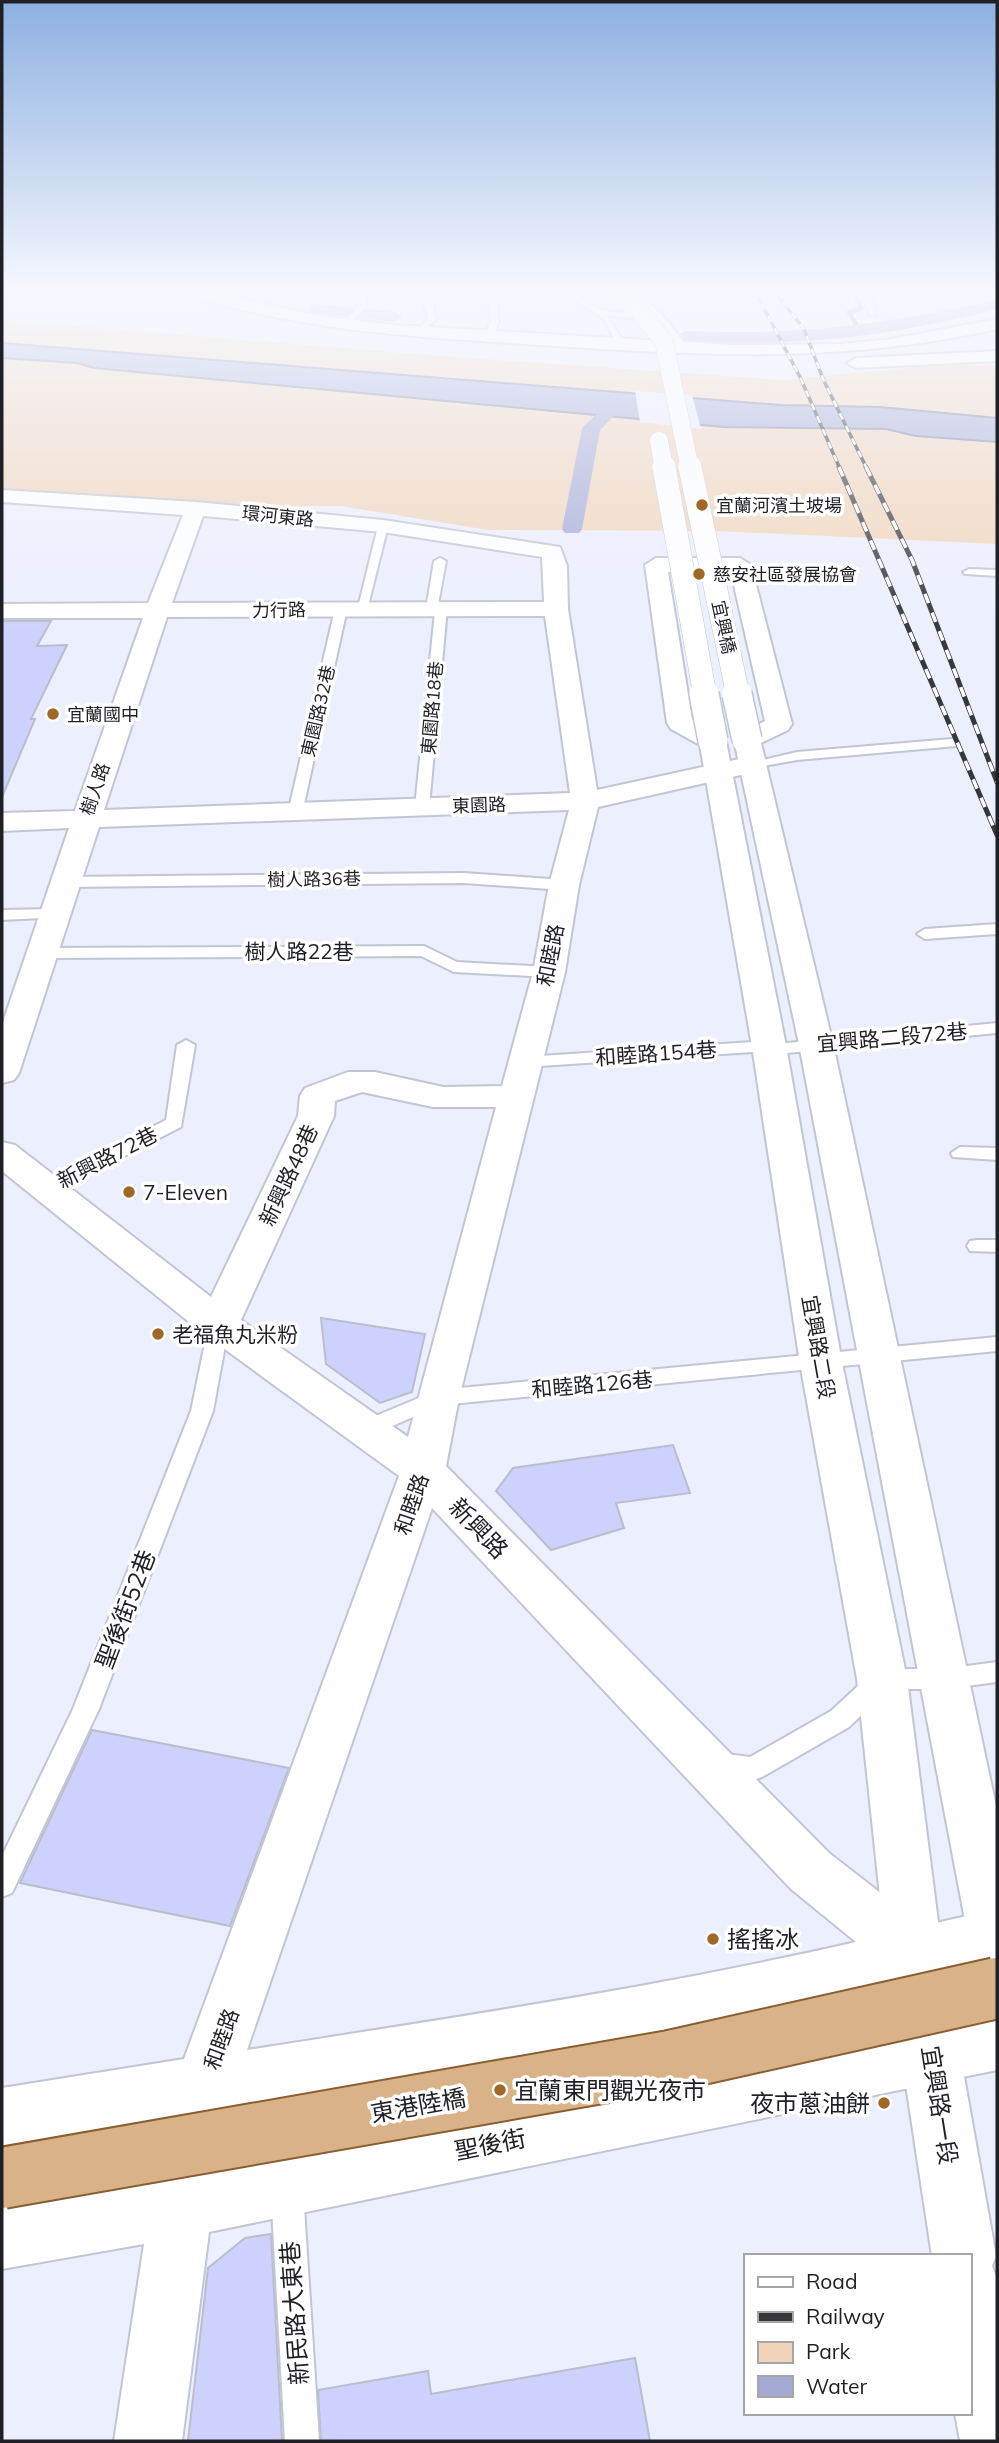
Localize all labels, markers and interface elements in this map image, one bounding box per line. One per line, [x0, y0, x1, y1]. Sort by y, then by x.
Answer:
place label: 宜蘭河濱土坡場 [716, 494, 842, 517]
marker: 宜蘭河濱土坡場 [694, 497, 710, 513]
street label: 環河東路 [241, 501, 315, 531]
place label: 慈安社區發展協會 [713, 563, 857, 586]
marker: 慈安社區發展協會 [691, 566, 707, 582]
street label: 力行路 [252, 598, 306, 622]
street label: 宜興橋 [707, 598, 741, 656]
street label: 東園路18巷 [416, 660, 448, 756]
street label: 東園路32巷 [296, 663, 340, 759]
place label: 宜蘭國中 [67, 703, 139, 726]
marker: 宜蘭國中 [45, 706, 61, 722]
street label: 樹人路 [75, 760, 115, 818]
street label: 東園路 [452, 793, 506, 817]
street label: 樹人路36巷 [267, 867, 361, 891]
street label: 和睦路 [531, 922, 569, 988]
street label: 樹人路22巷 [244, 938, 354, 964]
street label: 宜興路二段72巷 [816, 1017, 968, 1057]
street label: 和睦路154巷 [594, 1036, 718, 1070]
street label: 新興路48巷 [253, 1120, 323, 1230]
street label: 新興路72巷 [52, 1121, 162, 1193]
place label: 7-Eleven [143, 1179, 228, 1205]
marker: 7-Eleven [121, 1184, 137, 1200]
street label: 宜興路二段 [797, 1293, 841, 1401]
place label: 老福魚丸米粉 [172, 1321, 298, 1347]
marker: 老福魚丸米粉 [150, 1326, 166, 1342]
street label: 和睦路126巷 [530, 1366, 654, 1402]
street label: 和睦路 [388, 1470, 434, 1538]
street label: 新興路 [443, 1492, 515, 1564]
street label: 聖後街52巷 [89, 1545, 161, 1673]
place label: 搖搖冰 [727, 1924, 799, 1954]
marker: 搖搖冰 [705, 1931, 721, 1947]
street label: 和睦路 [198, 2005, 244, 2073]
street label: 宜興路一段 [916, 2043, 964, 2167]
place label: 宜蘭東門觀光夜市 [514, 2075, 706, 2105]
street label: 東港陸橋 [368, 2082, 468, 2128]
marker: 宜蘭東門觀光夜市 [492, 2082, 508, 2098]
place label: 夜市蔥油餅 [750, 2088, 870, 2118]
marker: 夜市蔥油餅 [876, 2095, 892, 2111]
street label: 聖後街 [452, 2122, 528, 2166]
street label: 新民路大東巷 [274, 2240, 314, 2386]
legend [744, 2254, 971, 2415]
text: Road [806, 2268, 857, 2294]
text: Railway [806, 2303, 885, 2329]
text: Park [806, 2338, 850, 2364]
text: Water [806, 2373, 867, 2399]

